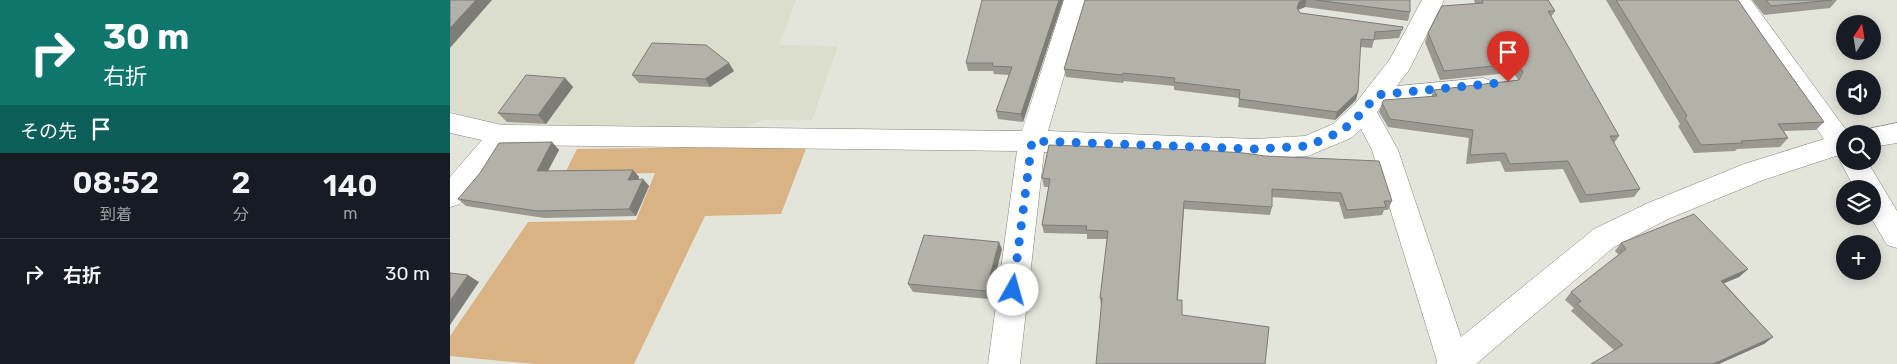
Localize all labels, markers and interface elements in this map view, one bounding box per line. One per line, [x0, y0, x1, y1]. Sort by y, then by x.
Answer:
north arrow [1836, 15, 1881, 60]
map controls [1836, 15, 1881, 280]
text: 30 m [103, 16, 189, 58]
icon: right [20, 20, 85, 85]
pin [1487, 31, 1529, 82]
icon: arrive [1494, 38, 1522, 66]
text: 右折 [103, 63, 147, 90]
button: sound [1836, 70, 1881, 115]
icon: arrive [87, 115, 115, 143]
text: その先 [20, 120, 77, 143]
button: search [1836, 125, 1881, 170]
text: 08:52 [73, 165, 159, 201]
text: 2 [232, 165, 251, 201]
text: 140 [323, 168, 377, 204]
button: layers [1836, 180, 1881, 225]
text: m [343, 204, 357, 223]
text: 到着 [100, 205, 132, 224]
text: 分 [233, 205, 249, 224]
button: + [1836, 235, 1881, 280]
icon: right [20, 260, 48, 288]
text: 30 m [385, 262, 430, 285]
position arrow [986, 263, 1038, 315]
text: 右折 [63, 264, 101, 287]

